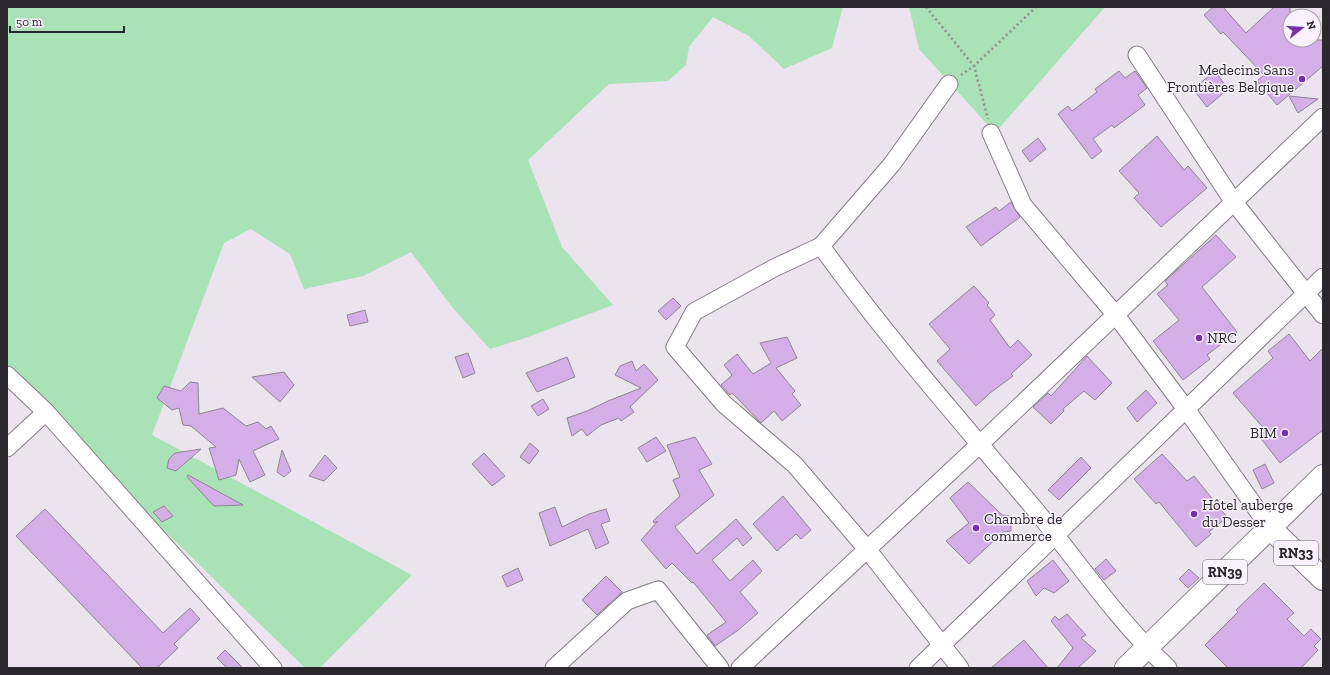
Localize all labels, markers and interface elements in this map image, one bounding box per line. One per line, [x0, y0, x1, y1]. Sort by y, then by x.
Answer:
scale bar [10, 8, 124, 34]
north arrow [1282, 8, 1322, 48]
text: 50 m [16, 15, 43, 29]
text: N [1304, 19, 1319, 32]
place label: Medecins Sans Frontières Belgique [1167, 61, 1294, 96]
marker: Medecins Sans Frontières Belgique [1297, 74, 1307, 84]
place label: NRC [1207, 329, 1237, 347]
marker: NRC [1194, 333, 1204, 343]
place label: BIM [1250, 424, 1277, 442]
marker: BIM [1280, 428, 1290, 438]
place label: Hôtel auberge du Desser [1202, 496, 1293, 531]
marker: Hôtel auberge du Desser [1189, 509, 1199, 519]
place label: Chambre de commerce [984, 510, 1062, 545]
marker: Chambre de commerce [971, 523, 981, 533]
road number: RN33 [1274, 541, 1318, 565]
road number: RN39 [1203, 560, 1247, 584]

